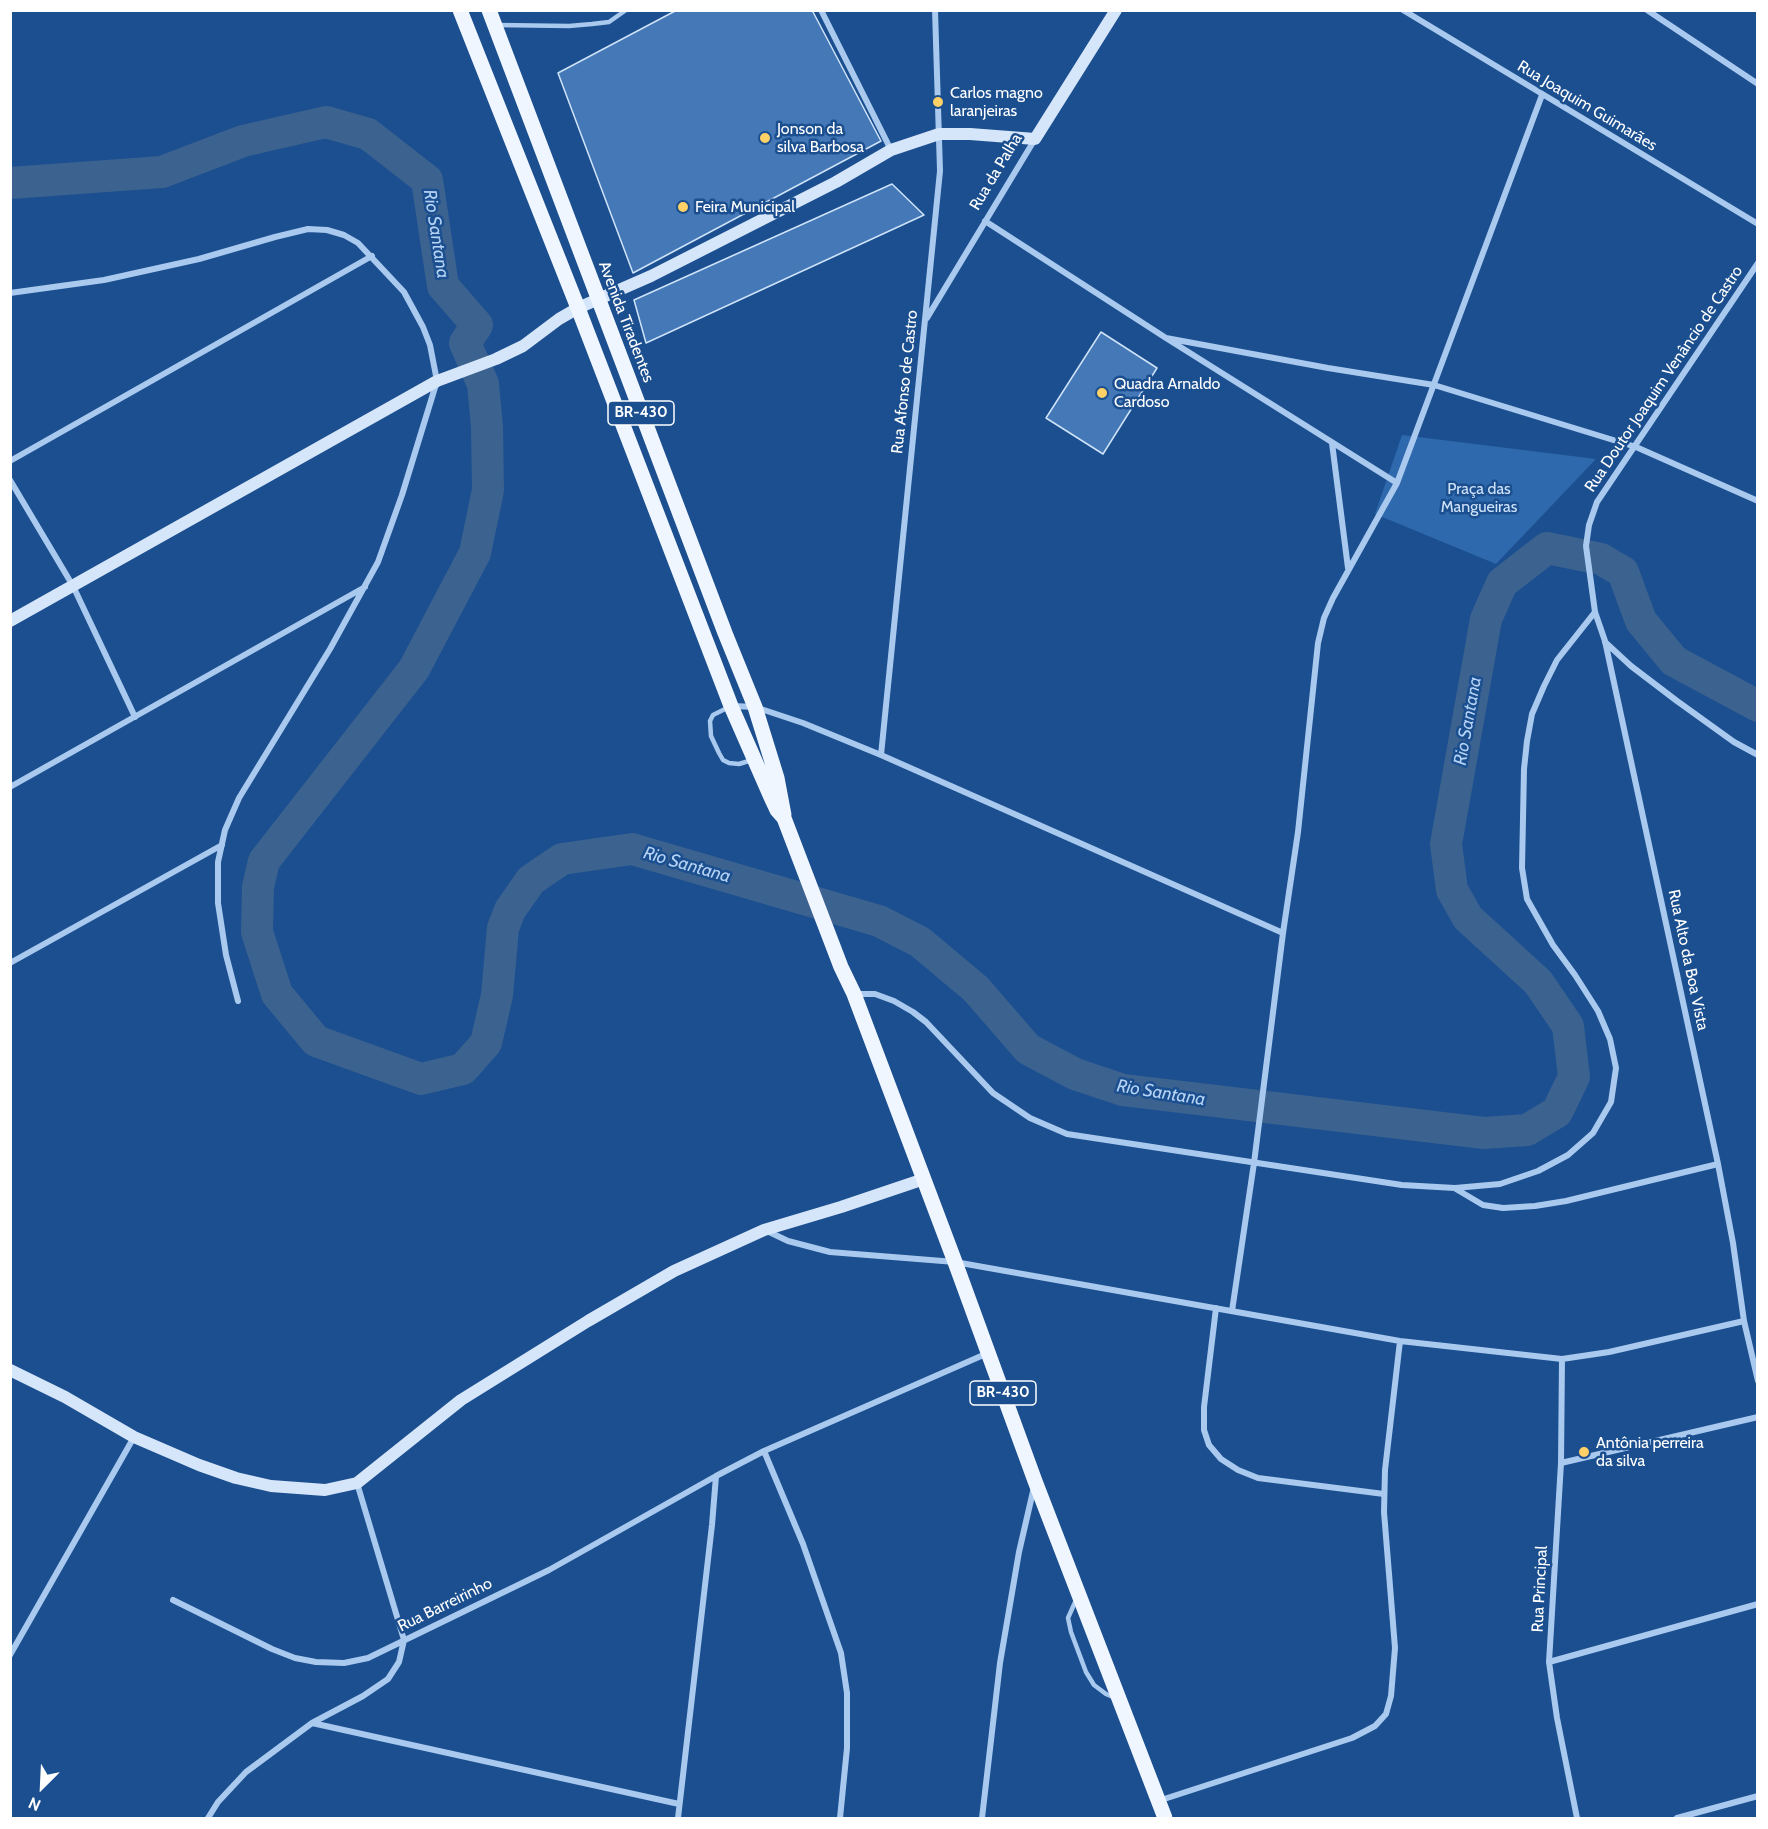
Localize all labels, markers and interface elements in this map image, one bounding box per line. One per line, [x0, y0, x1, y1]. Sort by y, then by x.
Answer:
street label: Rua Joaquim Guimarães [1514, 57, 1660, 155]
place label: Carlos magno laranjeiras [950, 83, 1043, 121]
marker: Carlos magno laranjeiras [931, 95, 945, 109]
place label: Jonson da silva Barbosa [777, 119, 864, 157]
street label: Rua da Palha [966, 130, 1026, 214]
marker: Jonson da silva Barbosa [758, 131, 772, 145]
water label: Rio Santana [418, 188, 454, 280]
place label: Feira Municipal [695, 197, 795, 217]
marker: Feira Municipal [676, 200, 690, 214]
street label: Avenida Tiradentes [594, 259, 658, 385]
street label: Rua Doutor Joaquim Venâncio de Castro [1581, 262, 1747, 496]
street label: Rua Afonso de Castro [888, 309, 922, 455]
place label: Quadra Arnaldo Cardoso [1114, 374, 1220, 412]
marker: Quadra Arnaldo Cardoso [1095, 386, 1109, 400]
road number: BR-430 [608, 401, 674, 425]
park label: Praça das Mangueiras [1441, 479, 1517, 517]
water label: Rio Santana [1450, 675, 1486, 767]
water label: Rio Santana [641, 842, 733, 888]
street label: Rua Alto da Boa Vista [1664, 888, 1712, 1032]
water label: Rio Santana [1115, 1075, 1207, 1111]
road number: BR-430 [970, 1381, 1036, 1405]
place label: Antônia perreira da silva [1596, 1433, 1704, 1471]
marker: Antônia perreira da silva [1577, 1445, 1591, 1459]
street label: Rua Principal [1528, 1545, 1552, 1633]
street label: Rua Barreirinho [395, 1574, 495, 1636]
north arrow [12, 1757, 72, 1817]
text: N [25, 1793, 44, 1815]

